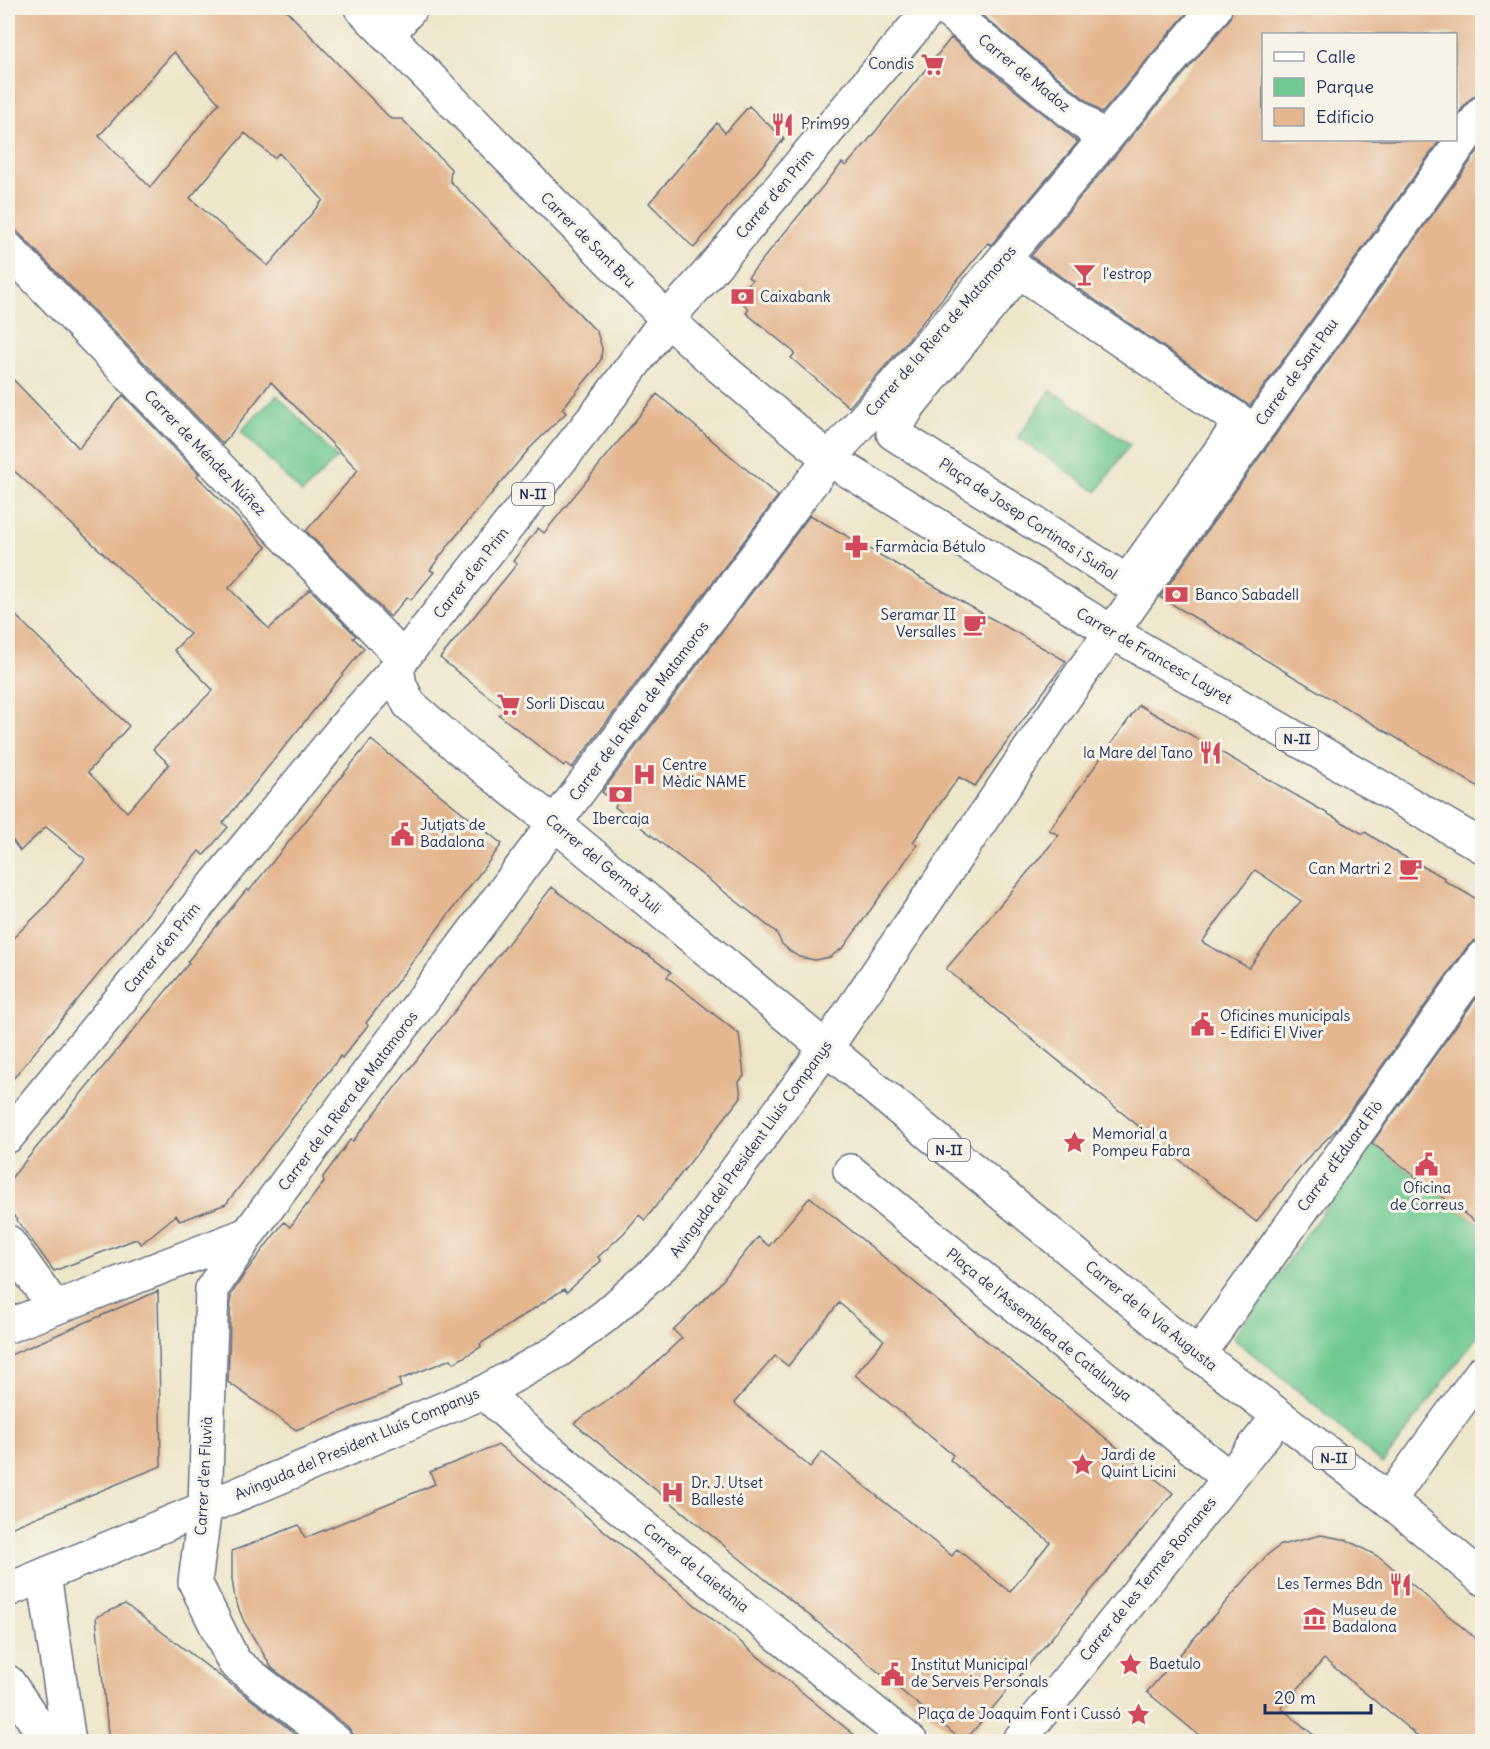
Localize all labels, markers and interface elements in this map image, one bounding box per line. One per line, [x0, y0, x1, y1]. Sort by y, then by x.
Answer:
street label: Carrer de Madoz [974, 30, 1074, 116]
legend [1262, 33, 1457, 141]
text: Calle [1316, 45, 1356, 68]
supermarket icon: Condis [919, 51, 945, 77]
place label: Condis [868, 54, 914, 73]
text: Parque [1316, 75, 1374, 98]
text: Edificio [1316, 105, 1374, 128]
restaurant icon: Prim99 [770, 111, 796, 137]
place label: Prim99 [801, 114, 850, 133]
street label: Carrer d'en Prim [732, 145, 818, 242]
street label: Carrer de Sant Bru [537, 188, 640, 291]
street label: Carrer de la Riera de Matamoros [861, 241, 1020, 420]
bar icon: l'estrop [1072, 261, 1098, 287]
place label: l'estrop [1103, 264, 1152, 283]
bank icon: Caixabank [729, 284, 755, 310]
place label: Caixabank [760, 287, 831, 306]
street label: Carrer de Sant Pau [1251, 314, 1342, 429]
street label: Carrer de Méndez Núñez [140, 386, 270, 520]
street label: Plaça de Josep Cortinas i Suñol [936, 454, 1121, 583]
road number: N-II [512, 483, 554, 505]
street label: Carrer d'en Prim [429, 523, 512, 622]
pharmacy icon: Farmàcia Bétulo [844, 534, 870, 560]
place label: Farmàcia Bétulo [875, 537, 986, 556]
bank icon: Banco Sabadell [1164, 582, 1190, 608]
place label: Banco Sabadell [1195, 585, 1299, 604]
street label: Carrer de Francesc Layret [1073, 603, 1236, 708]
place label: Seramar II Versalles [881, 605, 956, 641]
cafe icon: Seramar II Versalles [961, 611, 987, 637]
street label: Carrer de la Riera de Matamoros [565, 617, 713, 804]
supermarket icon: Sorli Discau [495, 691, 521, 717]
place label: Sorli Discau [526, 694, 605, 713]
road number: N-II [1276, 728, 1318, 750]
restaurant icon: la Mare del Tano [1198, 740, 1224, 766]
place label: la Mare del Tano [1083, 743, 1193, 762]
place label: Centre Mèdic NAME [662, 755, 747, 791]
hospital icon: Centre Mèdic NAME [631, 761, 657, 787]
bank icon: Ibercaja [608, 782, 634, 808]
place label: Ibercaja [593, 809, 650, 828]
street label: Carrer del Germà Juli [542, 810, 665, 918]
place label: Jutjats de Badalona [420, 815, 486, 851]
public building icon: Jutjats de Badalona [389, 821, 415, 847]
cafe icon: Can Martri 2 [1397, 856, 1423, 882]
place label: Can Martri 2 [1308, 859, 1392, 878]
street label: Carrer d'en Prim [119, 899, 204, 997]
place label: Oficines municipals - Edifici El Viver [1220, 1006, 1350, 1042]
street label: Carrer de la Riera de Matamoros [274, 1007, 422, 1194]
public building icon: Oficines municipals - Edifici El Viver [1189, 1012, 1215, 1038]
street label: Avinguda del President Lluís Companys [665, 1036, 836, 1261]
street label: Carrer d'Eduard Flò [1293, 1096, 1386, 1215]
place label: Memorial a Pompeu Fabra [1092, 1124, 1191, 1160]
place icon: Memorial a Pompeu Fabra [1061, 1130, 1087, 1156]
road number: N-II [928, 1139, 970, 1161]
public building icon: Oficina de Correus [1414, 1151, 1440, 1177]
place label: Oficina de Correus [1390, 1178, 1464, 1214]
street label: Plaça de l'Assemblea de Catalunya [943, 1244, 1136, 1406]
street label: Carrer de la Via Augusta [1081, 1256, 1222, 1375]
street label: Avinguda del President Lluís Companys [232, 1383, 482, 1504]
street label: Carrer d'en Fluvià [191, 1415, 216, 1536]
place label: Jardi de Quint Licini [1101, 1445, 1176, 1481]
road number: N-II [1313, 1447, 1355, 1469]
place icon: Jardi de Quint Licini [1070, 1451, 1096, 1477]
place label: Dr. J. Utset Ballesté [691, 1473, 763, 1509]
hospital icon: Dr. J. Utset Ballesté [660, 1479, 686, 1505]
street label: Carrer de les Termes Romanes [1075, 1493, 1220, 1665]
street label: Carrer de Laietània [640, 1519, 753, 1616]
restaurant icon: Les Termes Bdn [1388, 1571, 1414, 1597]
place label: Les Termes Bdn [1277, 1574, 1383, 1593]
place label: Museu de Badalona [1332, 1600, 1397, 1636]
museum icon: Museu de Badalona [1301, 1606, 1327, 1632]
place icon: Baetulo [1118, 1651, 1144, 1677]
place label: Baetulo [1149, 1654, 1201, 1673]
place label: Institut Municipal de Serveis Personals [911, 1655, 1049, 1691]
public building icon: Institut Municipal de Serveis Personals [880, 1661, 906, 1687]
scale bar [1265, 1677, 1372, 1715]
text: 20 m [1274, 1686, 1316, 1709]
place icon: Plaça de Joaquim Font i Cussó [1126, 1701, 1152, 1727]
place label: Plaça de Joaquim Font i Cussó [918, 1704, 1121, 1723]

